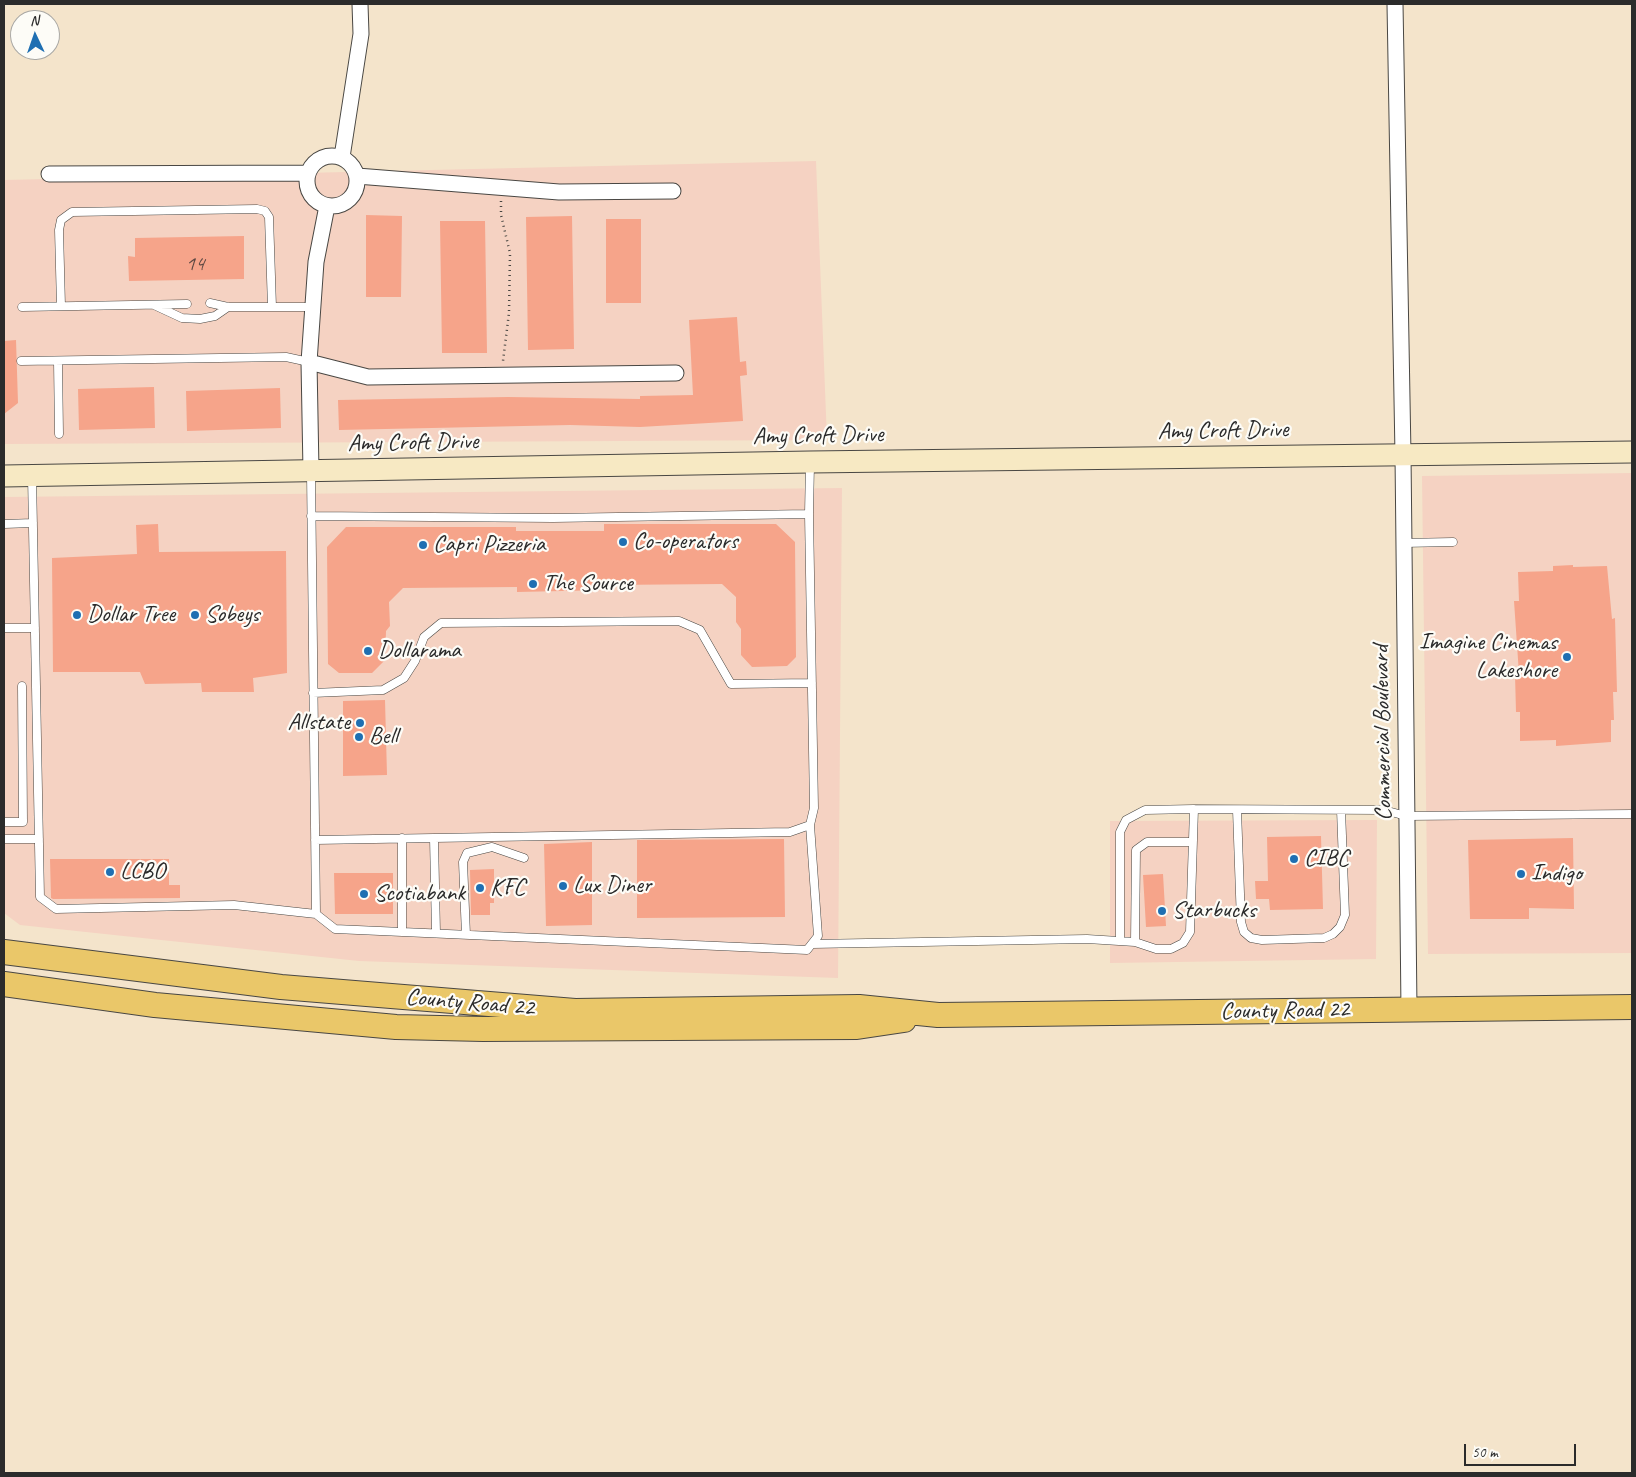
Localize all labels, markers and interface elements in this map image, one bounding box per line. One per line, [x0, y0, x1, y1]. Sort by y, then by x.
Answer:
north arrow [10, 10, 60, 60]
text: N [29, 12, 39, 29]
house number: 14 [186, 251, 204, 277]
street label: Amy Croft Drive [1157, 415, 1289, 447]
street label: Amy Croft Drive [752, 420, 884, 452]
street label: Amy Croft Drive [347, 427, 479, 459]
place label: Co-operators [633, 528, 738, 556]
place label: Capri Pizzeria [433, 531, 545, 559]
marker: Co-operators [617, 536, 629, 548]
marker: Capri Pizzeria [417, 539, 429, 551]
place label: The Source [543, 570, 633, 598]
marker: The Source [527, 578, 539, 590]
place label: Dollar Tree [87, 601, 175, 629]
place label: Sobeys [205, 601, 260, 629]
marker: Dollar Tree [71, 609, 83, 621]
marker: Sobeys [189, 609, 201, 621]
place label: Imagine Cinemas Lakeshore [1419, 629, 1557, 685]
place label: Dollarama [378, 637, 461, 665]
marker: Dollarama [362, 645, 374, 657]
street label: Commercial Boulevard [1367, 645, 1399, 821]
marker: Imagine Cinemas Lakeshore [1561, 651, 1573, 663]
place label: Allstate [287, 709, 350, 737]
marker: Allstate [354, 717, 366, 729]
place label: Bell [369, 723, 398, 751]
marker: Bell [353, 731, 365, 743]
place label: CIBC [1304, 845, 1349, 873]
marker: CIBC [1288, 853, 1300, 865]
place label: LCBO [120, 858, 165, 886]
place label: Indigo [1531, 860, 1582, 888]
marker: LCBO [104, 866, 116, 878]
marker: Indigo [1515, 868, 1527, 880]
place label: Lux Diner [573, 872, 651, 900]
place label: KFC [490, 874, 525, 902]
place label: Scotiabank [374, 880, 465, 908]
marker: Lux Diner [557, 880, 569, 892]
marker: KFC [474, 882, 486, 894]
marker: Scotiabank [358, 888, 370, 900]
place label: Starbucks [1172, 897, 1256, 925]
marker: Starbucks [1156, 905, 1168, 917]
street label: County Road 22 [404, 983, 536, 1023]
street label: County Road 22 [1220, 995, 1350, 1027]
scale bar [1466, 1434, 1578, 1466]
text: 50 m [1472, 1443, 1498, 1462]

